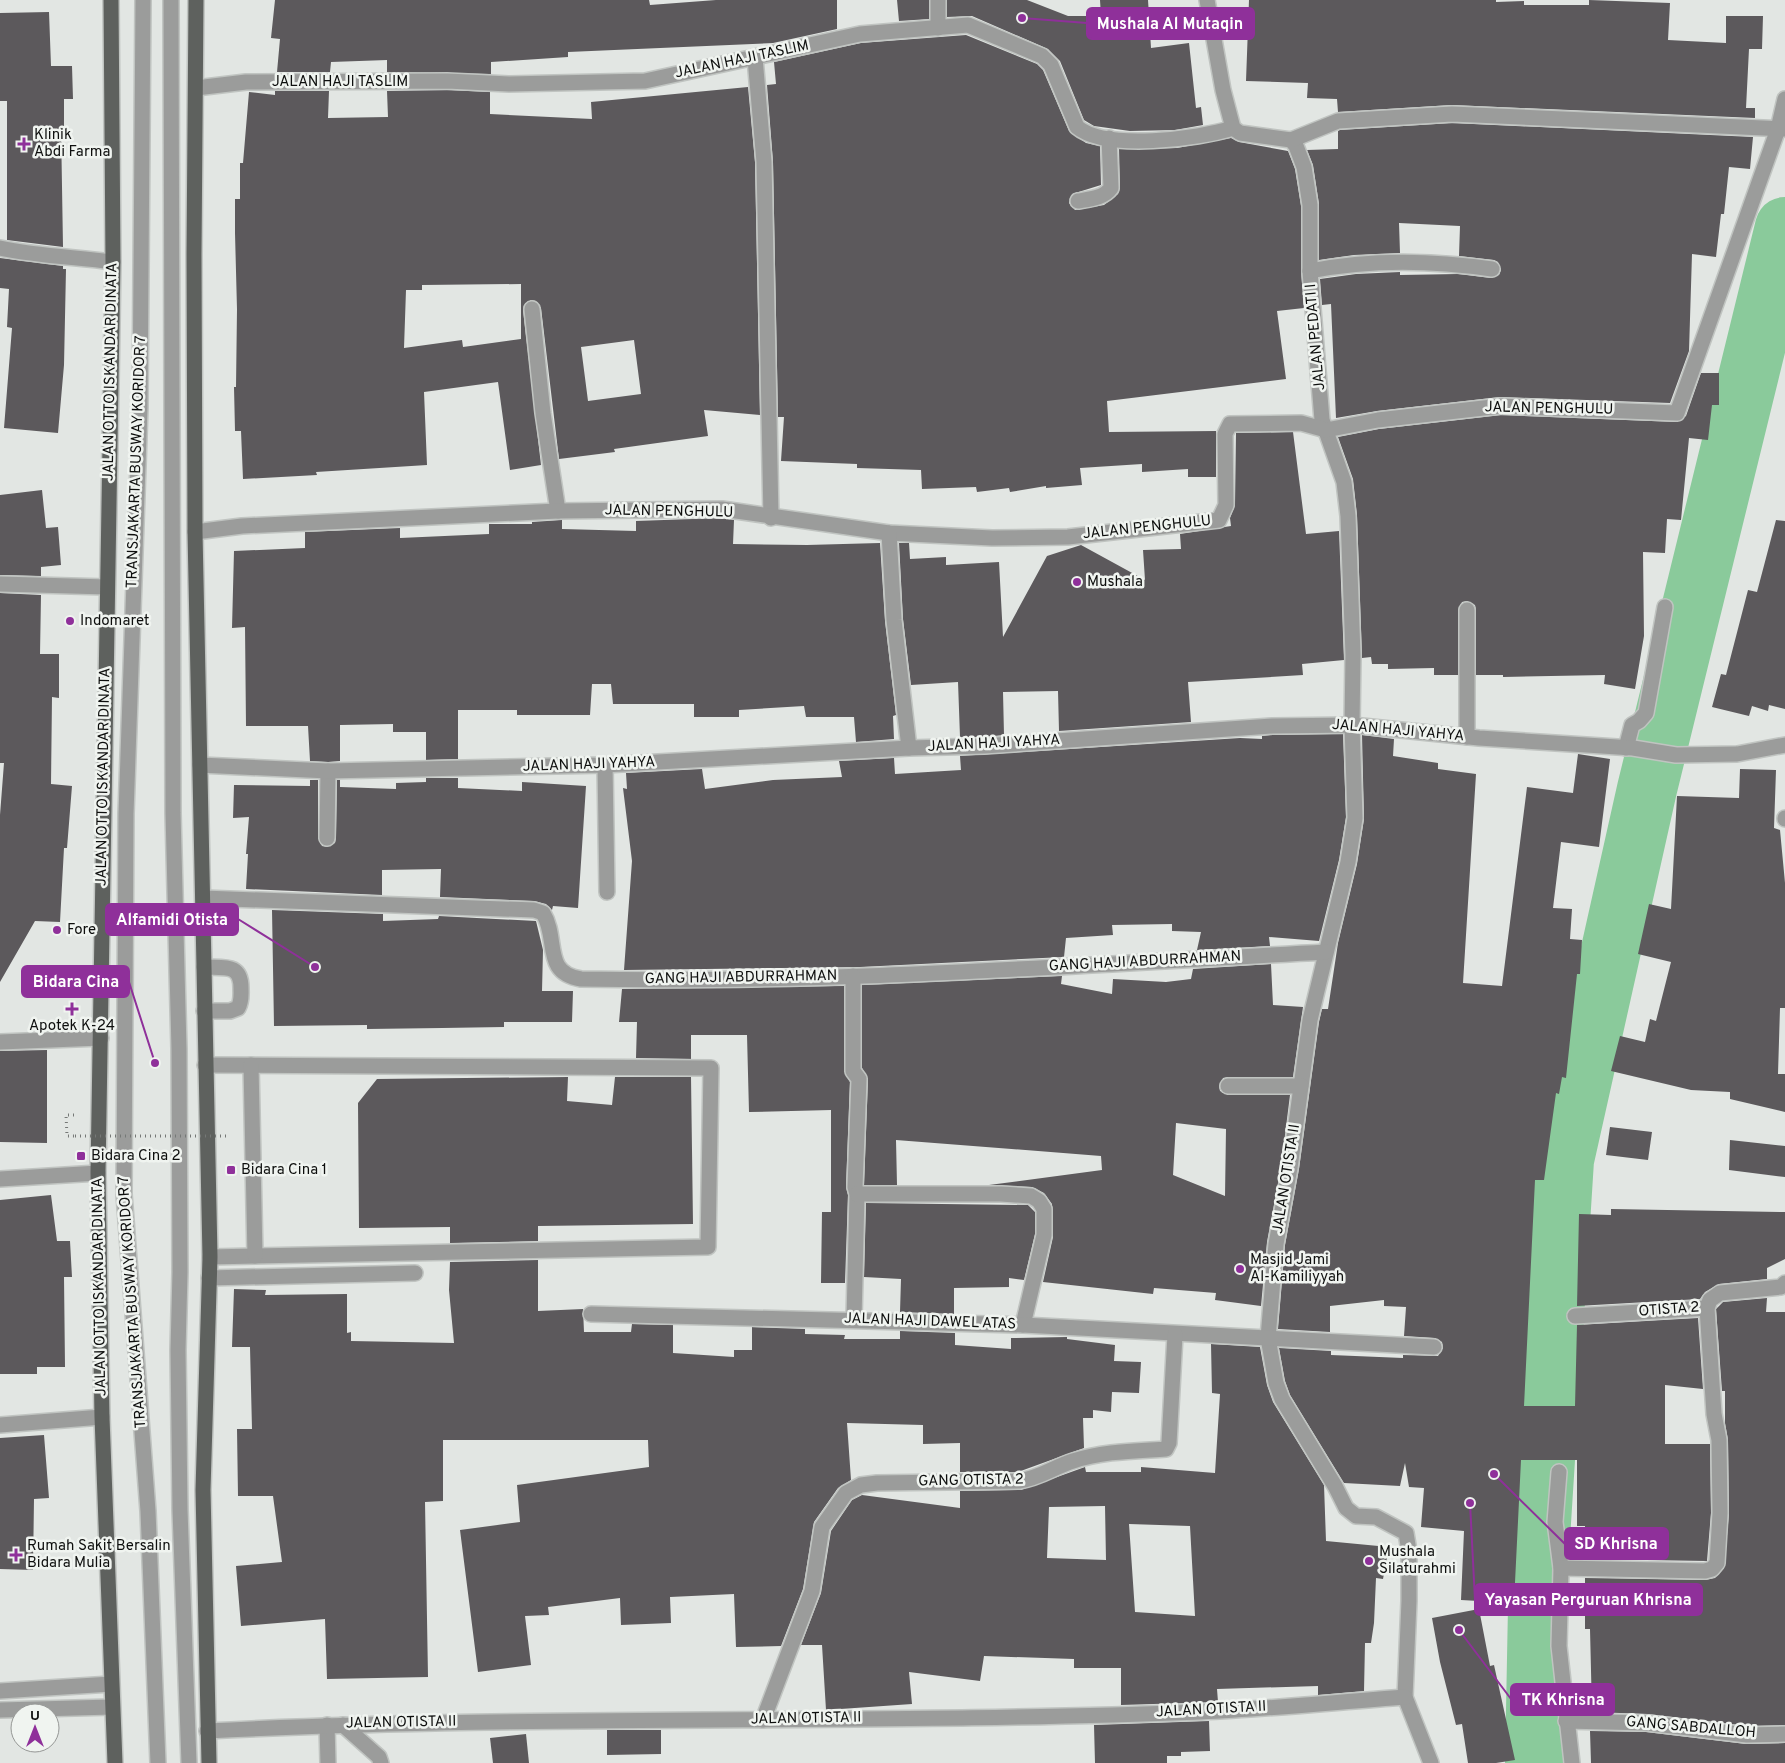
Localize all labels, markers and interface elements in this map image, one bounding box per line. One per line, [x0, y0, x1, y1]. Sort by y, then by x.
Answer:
callout: Mushala Al Mutaqin [1087, 8, 1254, 39]
text: Mushala Al Mutaqin [1097, 15, 1243, 35]
street label: JALAN HAJI TASLIM [673, 37, 811, 83]
street label: JALAN HAJI TASLIM [272, 73, 408, 92]
place label: Klinik Abdi Farma [34, 126, 110, 162]
marker: Klinik Abdi Farma [18, 138, 30, 150]
street label: JALAN OTTO ISKANDAR DINATA [100, 263, 122, 481]
street label: JALAN PEDATI I [1302, 283, 1330, 391]
street label: TRANSJAKARTA BUSWAY KORIDOR 7 [123, 335, 151, 589]
street label: JALAN PENGHULU [1484, 398, 1614, 420]
street label: JALAN PENGHULU [604, 501, 734, 523]
street label: JALAN PENGHULU [1082, 512, 1212, 544]
place label: Mushala [1087, 573, 1143, 592]
marker: Mushala [1071, 576, 1083, 588]
place label: Indomaret [80, 612, 150, 631]
marker: Indomaret [64, 615, 76, 627]
street label: JALAN OTTO ISKANDAR DINATA [93, 668, 115, 886]
street label: JALAN HAJI YAHYA [1331, 716, 1465, 746]
street label: JALAN HAJI YAHYA [927, 731, 1061, 757]
street label: JALAN HAJI YAHYA [522, 753, 656, 777]
callout: Alfamidi Otista [106, 904, 238, 935]
text: Alfamidi Otista [116, 911, 228, 931]
place label: Fore [67, 921, 96, 940]
marker: Fore [51, 924, 63, 936]
street label: GANG HAJI ABDURRAHMAN [1048, 947, 1242, 977]
callout: Bidara Cina [22, 966, 129, 997]
street label: GANG HAJI ABDURRAHMAN [645, 967, 837, 989]
text: Bidara Cina [33, 973, 119, 993]
marker: Apotek K-24 [66, 1003, 78, 1015]
place label: Apotek K-24 [29, 1017, 115, 1036]
street label: JALAN OTISTA II [1269, 1123, 1305, 1235]
place label: Bidara Cina 2 [91, 1147, 181, 1166]
marker: Bidara Cina 2 [75, 1150, 87, 1162]
place label: Bidara Cina 1 [241, 1161, 327, 1180]
marker: Bidara Cina 1 [225, 1164, 237, 1176]
street label: TRANSJAKARTA BUSWAY KORIDOR 7 [115, 1175, 151, 1429]
street label: JALAN OTTO ISKANDAR DINATA [89, 1178, 111, 1396]
place label: Masjid Jami Al-Kamiliyyah [1250, 1251, 1344, 1287]
marker: Masjid Jami Al-Kamiliyyah [1234, 1263, 1246, 1275]
street label: OTISTA 2 [1638, 1298, 1700, 1322]
street label: JALAN HAJI DAWEL ATAS [844, 1309, 1016, 1335]
street label: GANG OTISTA 2 [918, 1471, 1024, 1491]
callout: SD Khrisna [1565, 1528, 1668, 1559]
text: SD Khrisna [1574, 1535, 1658, 1555]
place label: Rumah Sakit Bersalin Bidara Mulia [27, 1537, 171, 1573]
place label: Mushala Silaturahmi [1379, 1543, 1456, 1579]
marker: Rumah Sakit Bersalin Bidara Mulia [9, 1548, 23, 1562]
marker: Mushala Silaturahmi [1363, 1555, 1375, 1567]
callout: Yayasan Perguruan Khrisna [1475, 1584, 1702, 1615]
text: Yayasan Perguruan Khrisna [1484, 1591, 1692, 1611]
callout: TK Khrisna [1511, 1684, 1614, 1715]
text: TK Khrisna [1521, 1691, 1605, 1711]
street label: JALAN OTISTA II [1155, 1698, 1267, 1722]
north arrow [10, 1703, 60, 1753]
text: U [30, 1708, 40, 1725]
street label: JALAN OTISTA II [751, 1709, 861, 1729]
street label: JALAN OTISTA II [346, 1713, 456, 1733]
street label: GANG SABDALLOH [1625, 1713, 1757, 1743]

